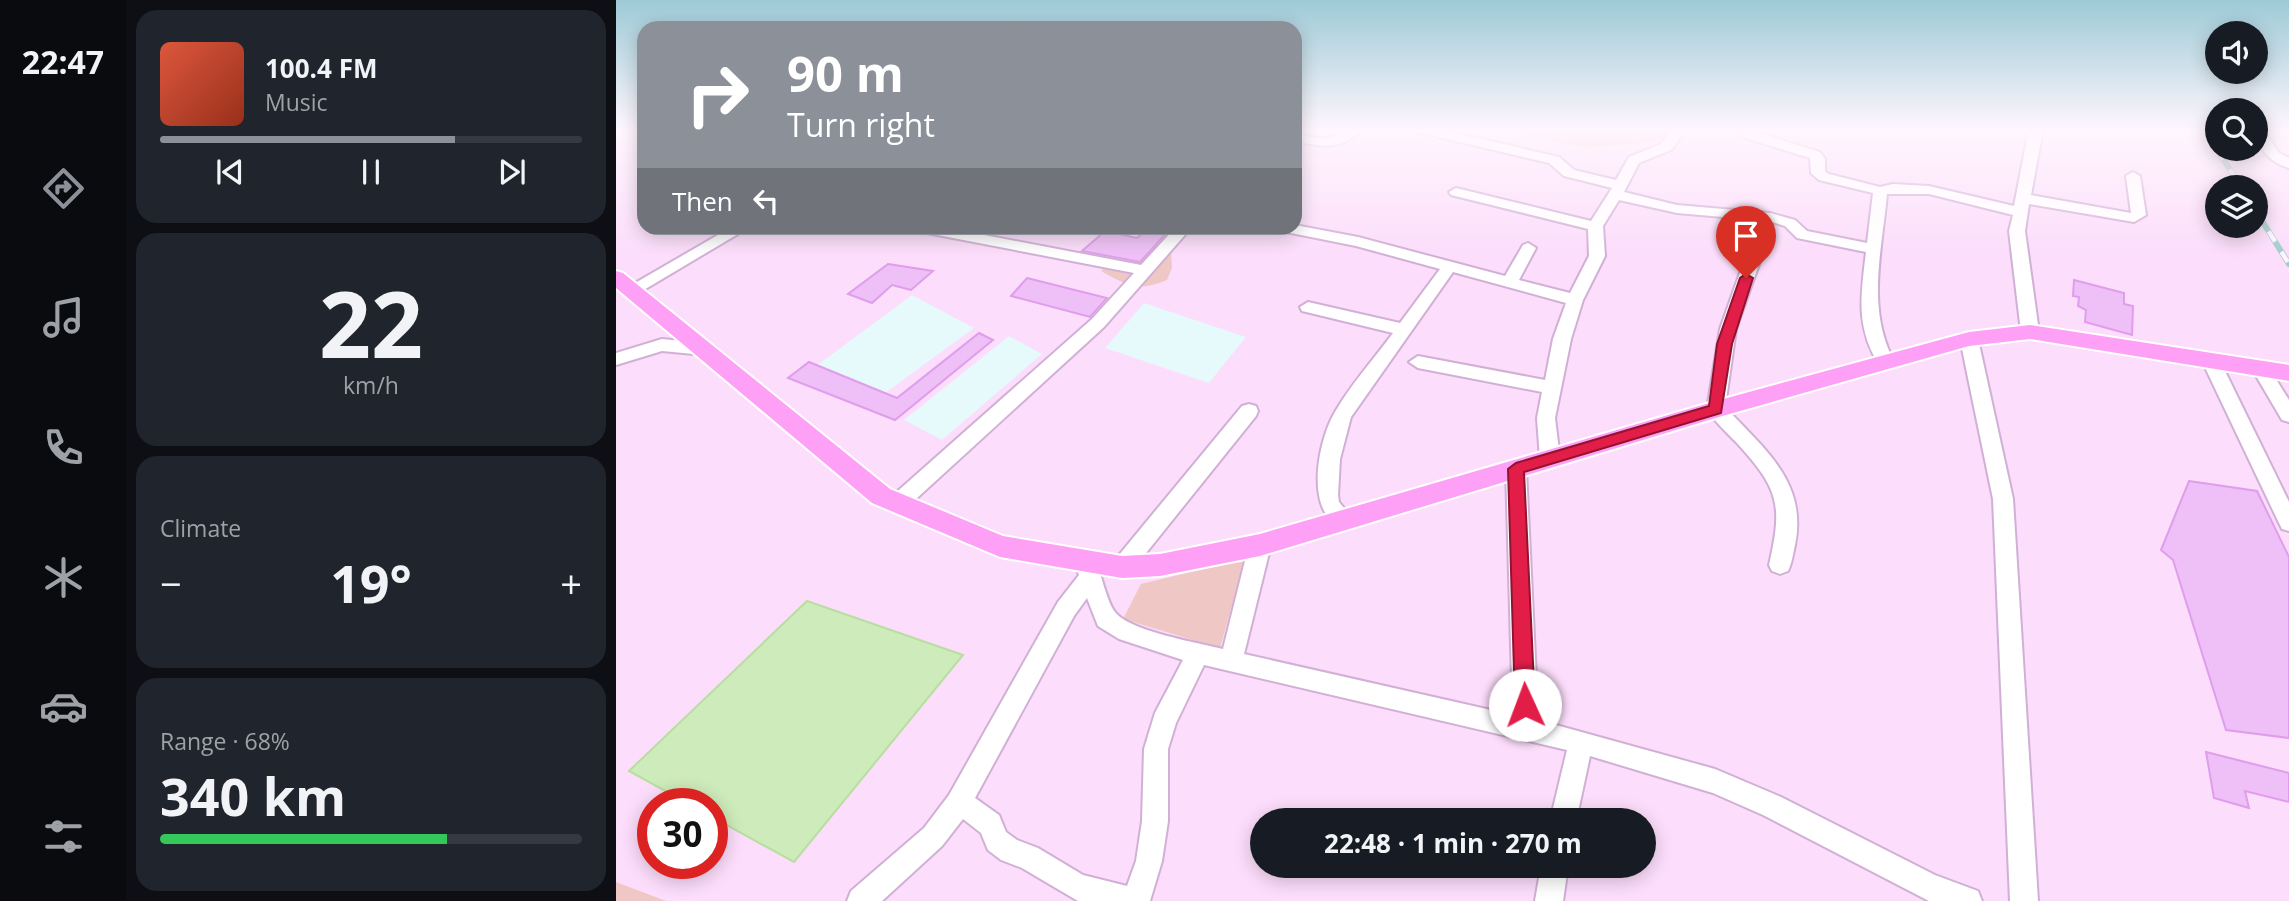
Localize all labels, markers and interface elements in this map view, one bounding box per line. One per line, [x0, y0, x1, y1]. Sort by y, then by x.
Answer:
map controls [2205, 21, 2268, 238]
button: sound [2205, 21, 2268, 84]
text: 22:47 [22, 40, 104, 83]
text: 90 m [787, 40, 904, 106]
icon: right [672, 49, 763, 140]
text: 100.4 FM [265, 50, 377, 86]
text: Music [265, 86, 328, 118]
button: search [2205, 98, 2268, 161]
text: Turn right [787, 103, 935, 146]
icon: previous [211, 153, 249, 191]
icon: pause [352, 153, 390, 191]
icon: next [493, 153, 531, 191]
icon: directions [39, 164, 88, 213]
button: layers [2205, 175, 2268, 238]
icon: left [747, 182, 785, 220]
text: Then [672, 183, 733, 219]
pin [1716, 206, 1776, 278]
icon: arrive [1727, 217, 1765, 255]
text: 22 [319, 261, 423, 385]
icon: music [39, 293, 88, 342]
text: km/h [343, 369, 399, 401]
icon: phone [39, 423, 88, 472]
text: Climate [160, 512, 241, 544]
text: 19° [330, 547, 412, 618]
icon: climate [39, 553, 88, 602]
text: − [160, 557, 182, 609]
text: + [560, 557, 582, 609]
position arrow [1488, 668, 1562, 742]
icon: car [39, 682, 88, 731]
text: Range · 68% [160, 725, 290, 757]
text: 340 km [160, 760, 346, 831]
speed limit sign: 30 [637, 788, 728, 879]
icon: filters [39, 812, 88, 861]
text: 22:48 · 1 min · 270 m [1324, 825, 1582, 861]

